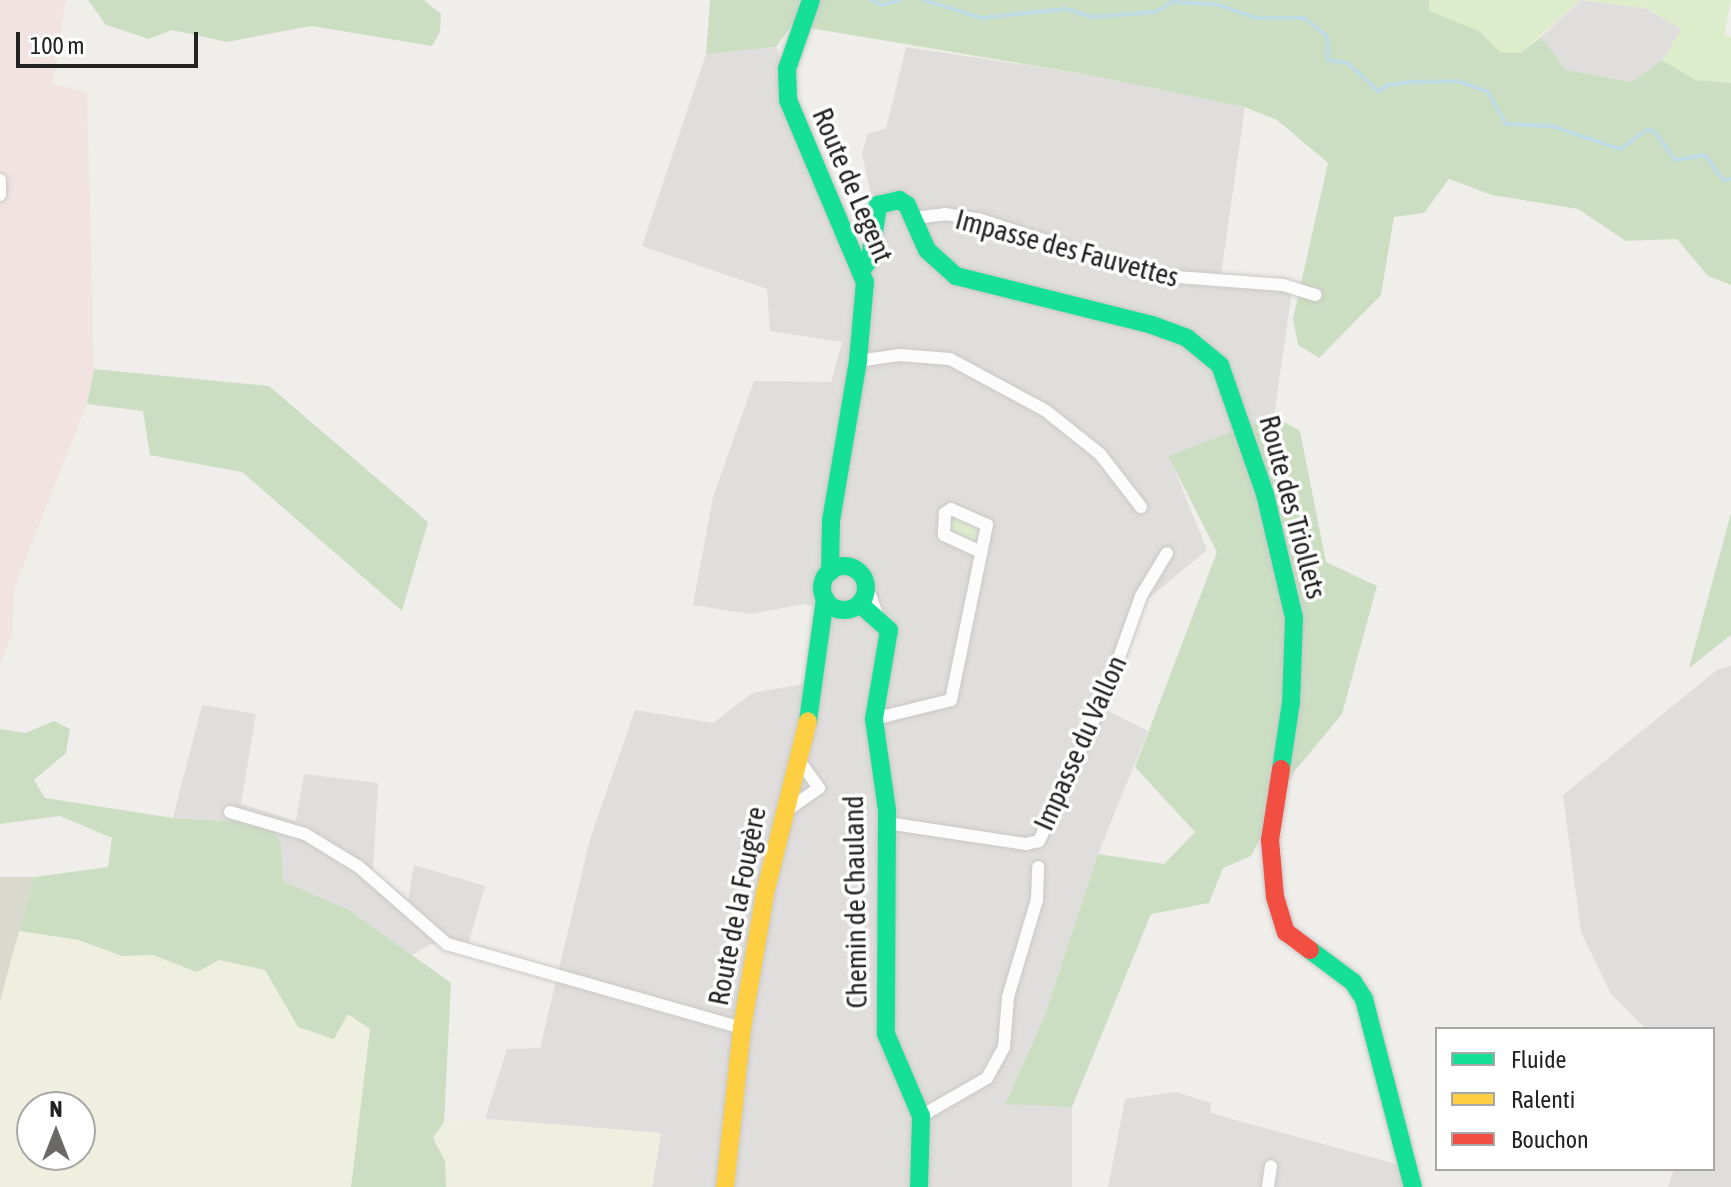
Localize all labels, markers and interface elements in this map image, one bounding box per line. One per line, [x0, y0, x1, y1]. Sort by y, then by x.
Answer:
scale bar [20, 16, 202, 66]
text: 100 m [30, 32, 84, 59]
street label: Route de Legent [805, 103, 901, 267]
street label: Impasse des Fauvettes [952, 202, 1182, 294]
street label: Route des Triollets [1252, 412, 1334, 602]
street label: Impasse du Vallon [1026, 650, 1134, 836]
street label: Chemin de Chauland [836, 795, 874, 1009]
street label: Route de la Fougère [701, 804, 773, 1008]
legend [1435, 1027, 1715, 1171]
text: Fluide [1511, 1046, 1566, 1073]
text: Ralenti [1511, 1086, 1575, 1113]
north arrow [16, 1091, 96, 1171]
text: N [50, 1096, 62, 1122]
text: Bouchon [1511, 1126, 1589, 1153]

